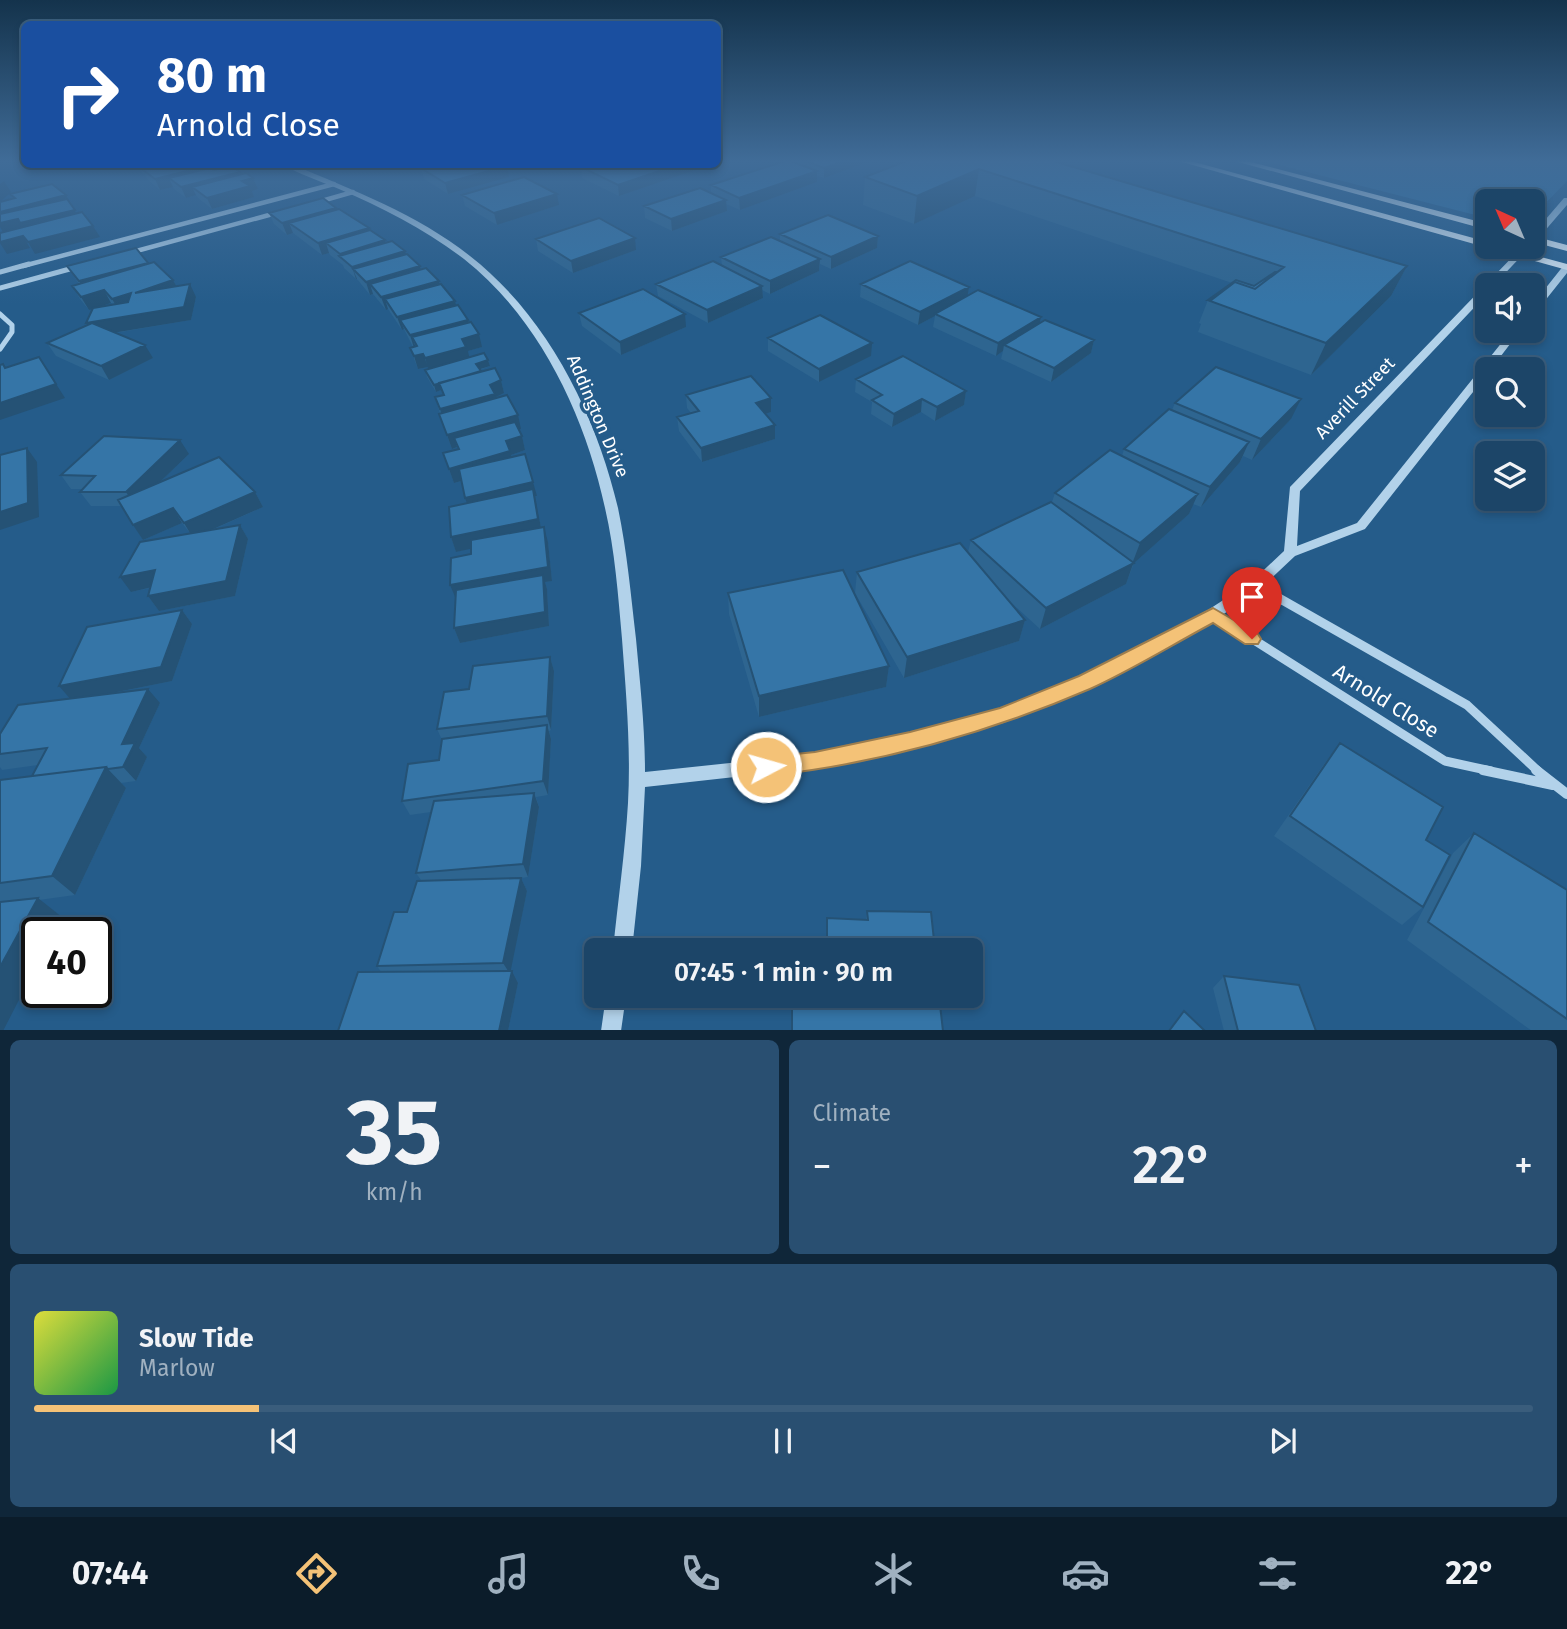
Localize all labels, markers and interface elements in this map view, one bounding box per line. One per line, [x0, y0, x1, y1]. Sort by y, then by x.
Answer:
text: 80 m [157, 46, 267, 105]
icon: right [42, 49, 133, 140]
text: Arnold Close [157, 106, 340, 144]
north arrow [1475, 189, 1545, 259]
map controls [1475, 189, 1545, 511]
button: sound [1475, 273, 1545, 343]
street label: Addington Drive [562, 351, 634, 481]
street label: Averill Street [1311, 352, 1400, 443]
button: search [1475, 357, 1545, 427]
button: layers [1475, 441, 1545, 511]
pin [1222, 567, 1282, 639]
icon: arrive [1233, 578, 1271, 616]
street label: Arnold Close [1328, 658, 1444, 744]
position arrow [729, 730, 803, 804]
speed limit sign: 40 [21, 917, 112, 1008]
text: 07:45 · 1 min · 90 m [674, 957, 893, 988]
text: 35 [346, 1078, 442, 1187]
text: Climate [813, 1099, 891, 1127]
text: 22° [1133, 1134, 1213, 1197]
text: − [813, 1143, 832, 1189]
text: + [1514, 1143, 1533, 1189]
text: km/h [366, 1178, 423, 1206]
text: Slow Tide [139, 1323, 254, 1354]
text: Marlow [139, 1354, 215, 1382]
icon: previous [265, 1422, 303, 1460]
icon: pause [764, 1422, 802, 1460]
icon: next [1264, 1422, 1302, 1460]
icon: directions [292, 1549, 341, 1598]
icon: music [484, 1549, 533, 1598]
icon: phone [676, 1549, 725, 1598]
icon: climate [869, 1549, 918, 1598]
icon: car [1061, 1549, 1110, 1598]
icon: filters [1253, 1549, 1302, 1598]
text: 07:44 [72, 1554, 148, 1592]
text: 22° [1445, 1554, 1495, 1592]

